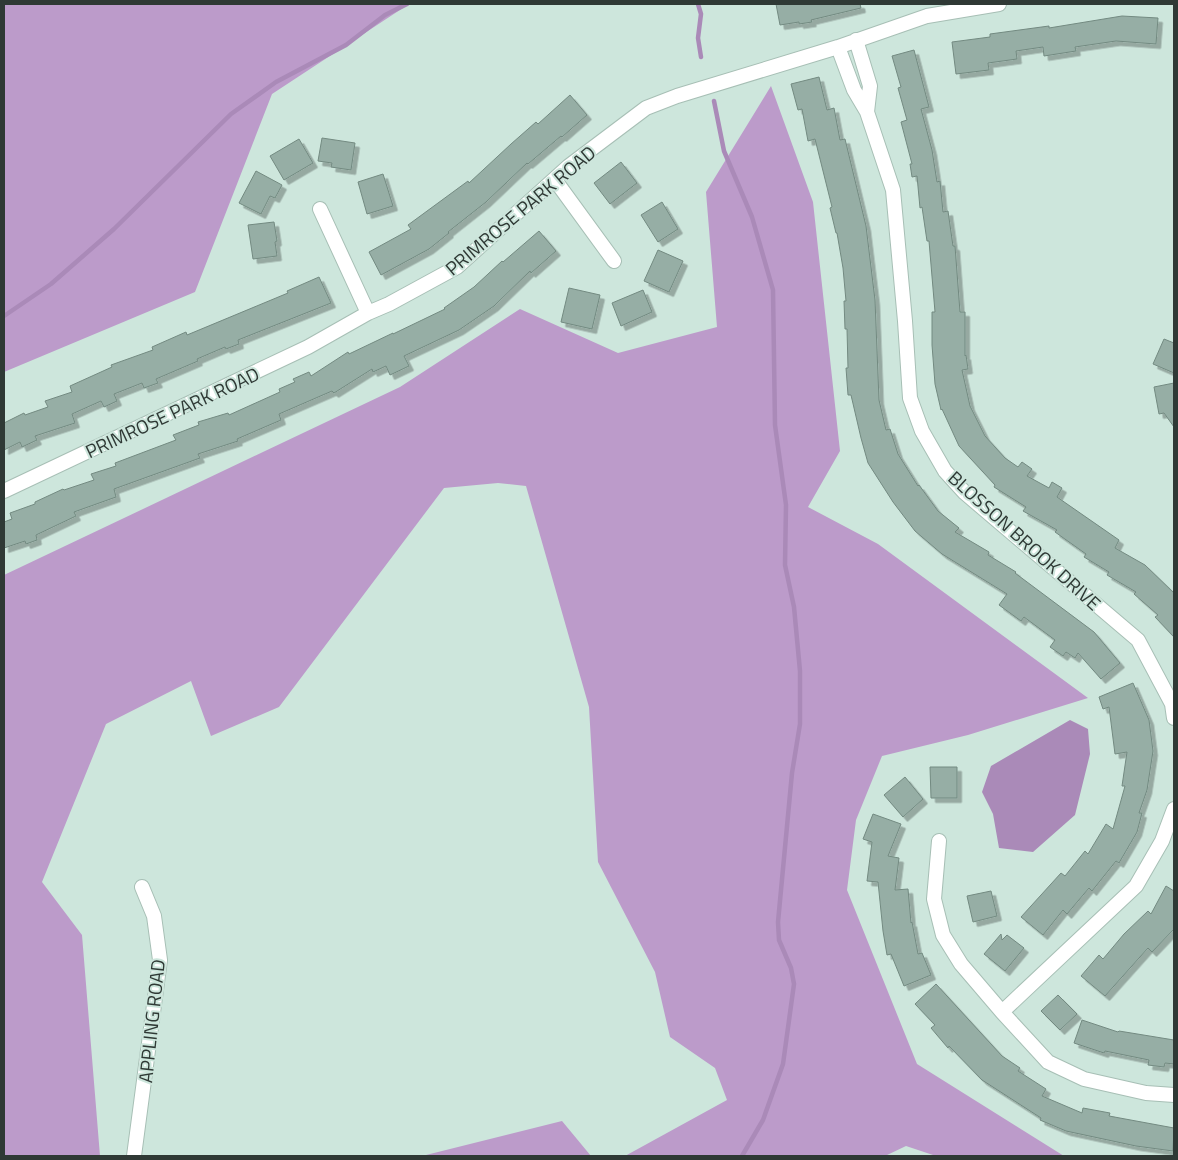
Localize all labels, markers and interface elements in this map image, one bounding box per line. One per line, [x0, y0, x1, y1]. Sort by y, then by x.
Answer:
street label: PRIMROSE PARK ROAD [438, 138, 602, 282]
street label: PRIMROSE PARK ROAD [80, 359, 264, 465]
street label: BLOSSON BROOK DRIVE [942, 463, 1108, 617]
street label: APPLING ROAD [130, 958, 172, 1084]

